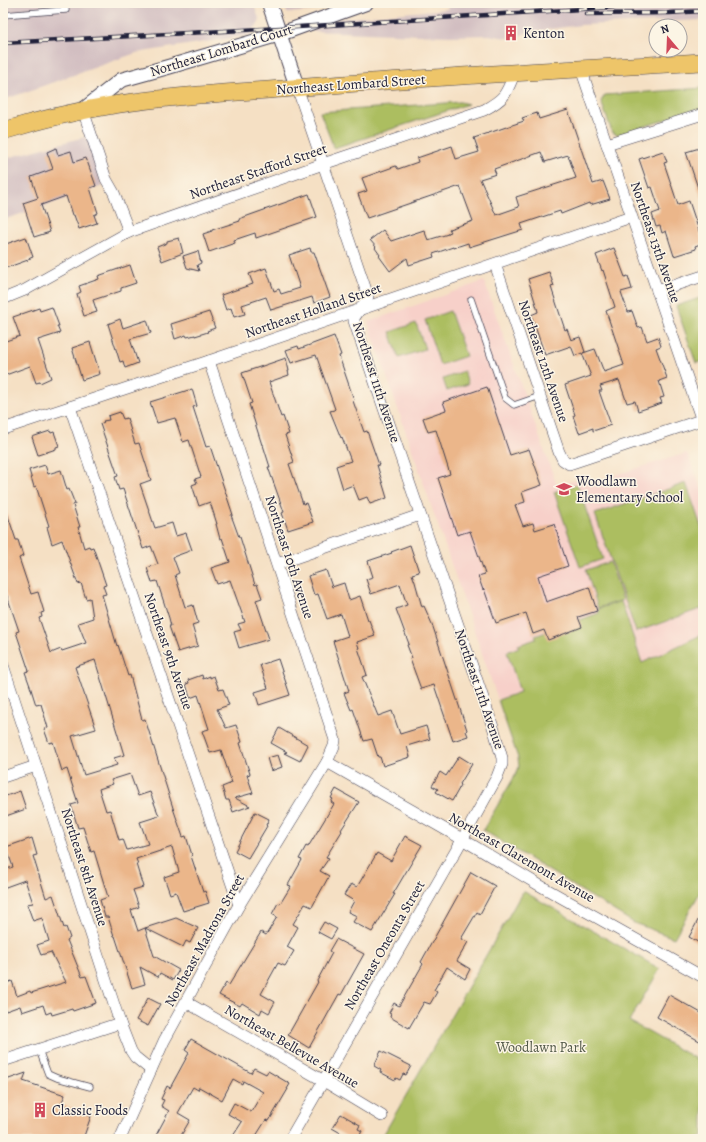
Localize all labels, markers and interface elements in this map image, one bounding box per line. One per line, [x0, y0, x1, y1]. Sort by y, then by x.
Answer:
north arrow [648, 18, 688, 58]
street label: Northeast Lombard Court [148, 20, 295, 81]
text: N [659, 21, 671, 37]
building icon: Kenton [502, 24, 520, 42]
place label: Kenton [523, 24, 565, 43]
street label: Northeast Lombard Street [276, 70, 427, 99]
street label: Northeast Stafford Street [187, 139, 330, 204]
street label: Northeast 13th Avenue [626, 179, 685, 305]
street label: Northeast Holland Street [242, 278, 384, 343]
street label: Northeast 12th Avenue [514, 298, 573, 425]
street label: Northeast 11th Avenue [348, 319, 405, 445]
place label: Woodlawn Elementary School [575, 472, 684, 507]
school or university icon: Woodlawn Elementary School [555, 480, 573, 498]
street label: Northeast 10th Avenue [261, 493, 318, 621]
street label: Northeast 9th Avenue [140, 590, 198, 712]
street label: Northeast 11th Avenue [450, 626, 509, 752]
street label: Northeast 8th Avenue [56, 806, 113, 929]
street label: Northeast Claremont Avenue [445, 808, 598, 907]
street label: Northeast Madrona Street [160, 870, 249, 1010]
street label: Northeast Oneonta Street [340, 877, 430, 1014]
street label: Northeast Bellevue Avenue [221, 1000, 362, 1093]
park label: Woodlawn Park [495, 1038, 586, 1057]
building icon: Classic Foods [31, 1101, 49, 1119]
place label: Classic Foods [52, 1101, 128, 1120]

